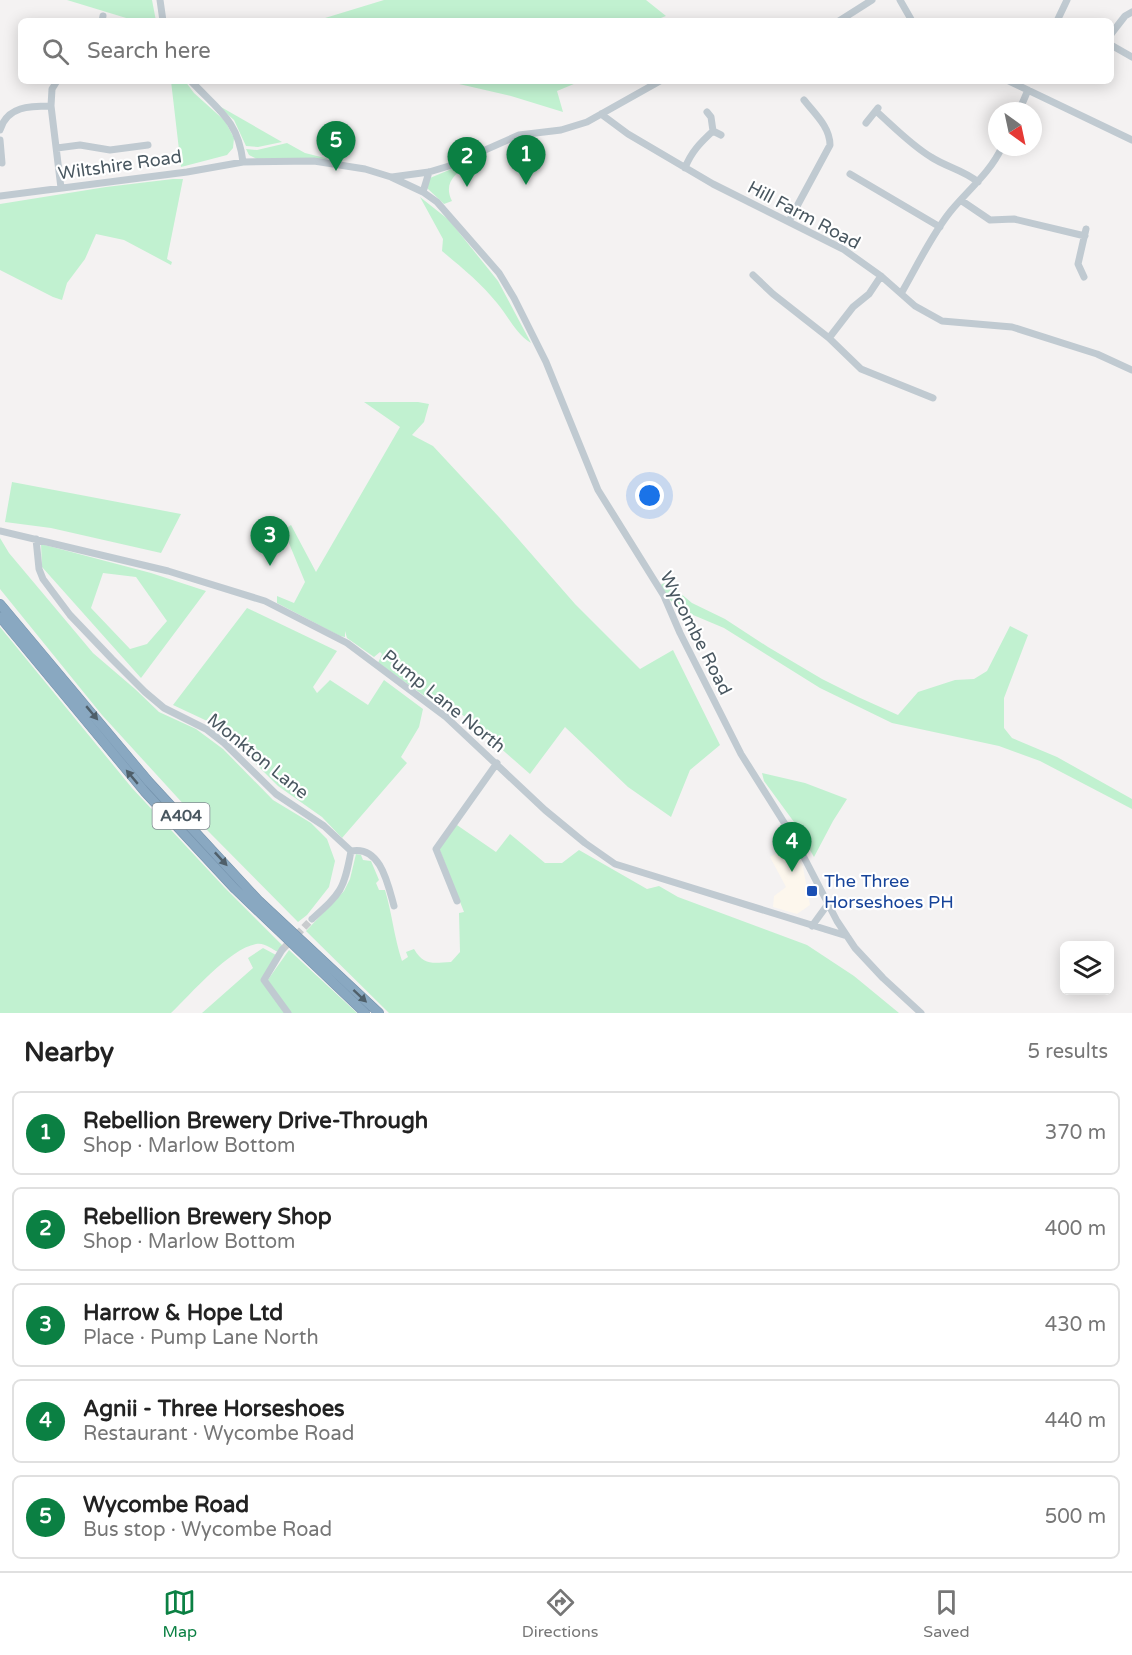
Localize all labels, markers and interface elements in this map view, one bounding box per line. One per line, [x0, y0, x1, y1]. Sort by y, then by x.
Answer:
search box [18, 18, 1114, 84]
icon: search [39, 35, 72, 68]
text: Search here [87, 38, 211, 64]
north arrow [988, 102, 1042, 156]
pin: 5 [316, 122, 356, 171]
pin: 1 [506, 136, 546, 185]
pin: 2 [448, 138, 486, 187]
street label: Wiltshire Road [57, 145, 183, 185]
street label: Hill Farm Road [744, 176, 864, 254]
your location [635, 481, 664, 510]
pin: 3 [250, 516, 290, 566]
street label: Wycombe Road [655, 567, 737, 699]
street label: Pump Lane North [378, 645, 510, 757]
one-way arrow [85, 705, 98, 721]
street label: Monkton Lane [203, 708, 313, 804]
one-way arrow [126, 769, 139, 785]
road number: A404 [152, 803, 210, 829]
pin: 4 [772, 822, 812, 872]
one-way arrow [214, 852, 228, 867]
place label: The Three Horseshoes PH [824, 870, 954, 913]
marker: The Three Horseshoes PH [805, 884, 819, 898]
map controls [1060, 941, 1114, 995]
button: layers [1060, 941, 1114, 995]
one-way arrow [353, 988, 367, 1002]
text: Nearby [24, 1037, 114, 1068]
text: 5 results [1028, 1040, 1108, 1064]
text: Rebellion Brewery Drive-Through [83, 1108, 428, 1134]
text: 1 [39, 1121, 52, 1145]
text: 370 m [1045, 1121, 1106, 1145]
text: Shop · Marlow Bottom [83, 1134, 295, 1158]
text: Rebellion Brewery Shop [83, 1204, 332, 1230]
text: 2 [39, 1217, 52, 1241]
text: 400 m [1045, 1217, 1106, 1241]
text: Shop · Marlow Bottom [83, 1230, 295, 1254]
text: Harrow & Hope Ltd [83, 1300, 283, 1326]
text: 3 [39, 1313, 52, 1337]
text: 430 m [1045, 1313, 1106, 1337]
text: Place · Pump Lane North [83, 1326, 319, 1350]
text: Agnii - Three Horseshoes [83, 1396, 345, 1422]
text: 4 [39, 1409, 52, 1433]
text: 440 m [1045, 1409, 1106, 1433]
text: Restaurant · Wycombe Road [83, 1422, 354, 1446]
text: Wycombe Road [83, 1492, 249, 1518]
text: 5 [39, 1505, 52, 1529]
text: 500 m [1045, 1505, 1106, 1529]
text: Bus stop · Wycombe Road [83, 1518, 332, 1542]
tab: Map [162, 1586, 197, 1642]
tab: Directions [522, 1586, 598, 1642]
tab: Saved [923, 1586, 970, 1642]

